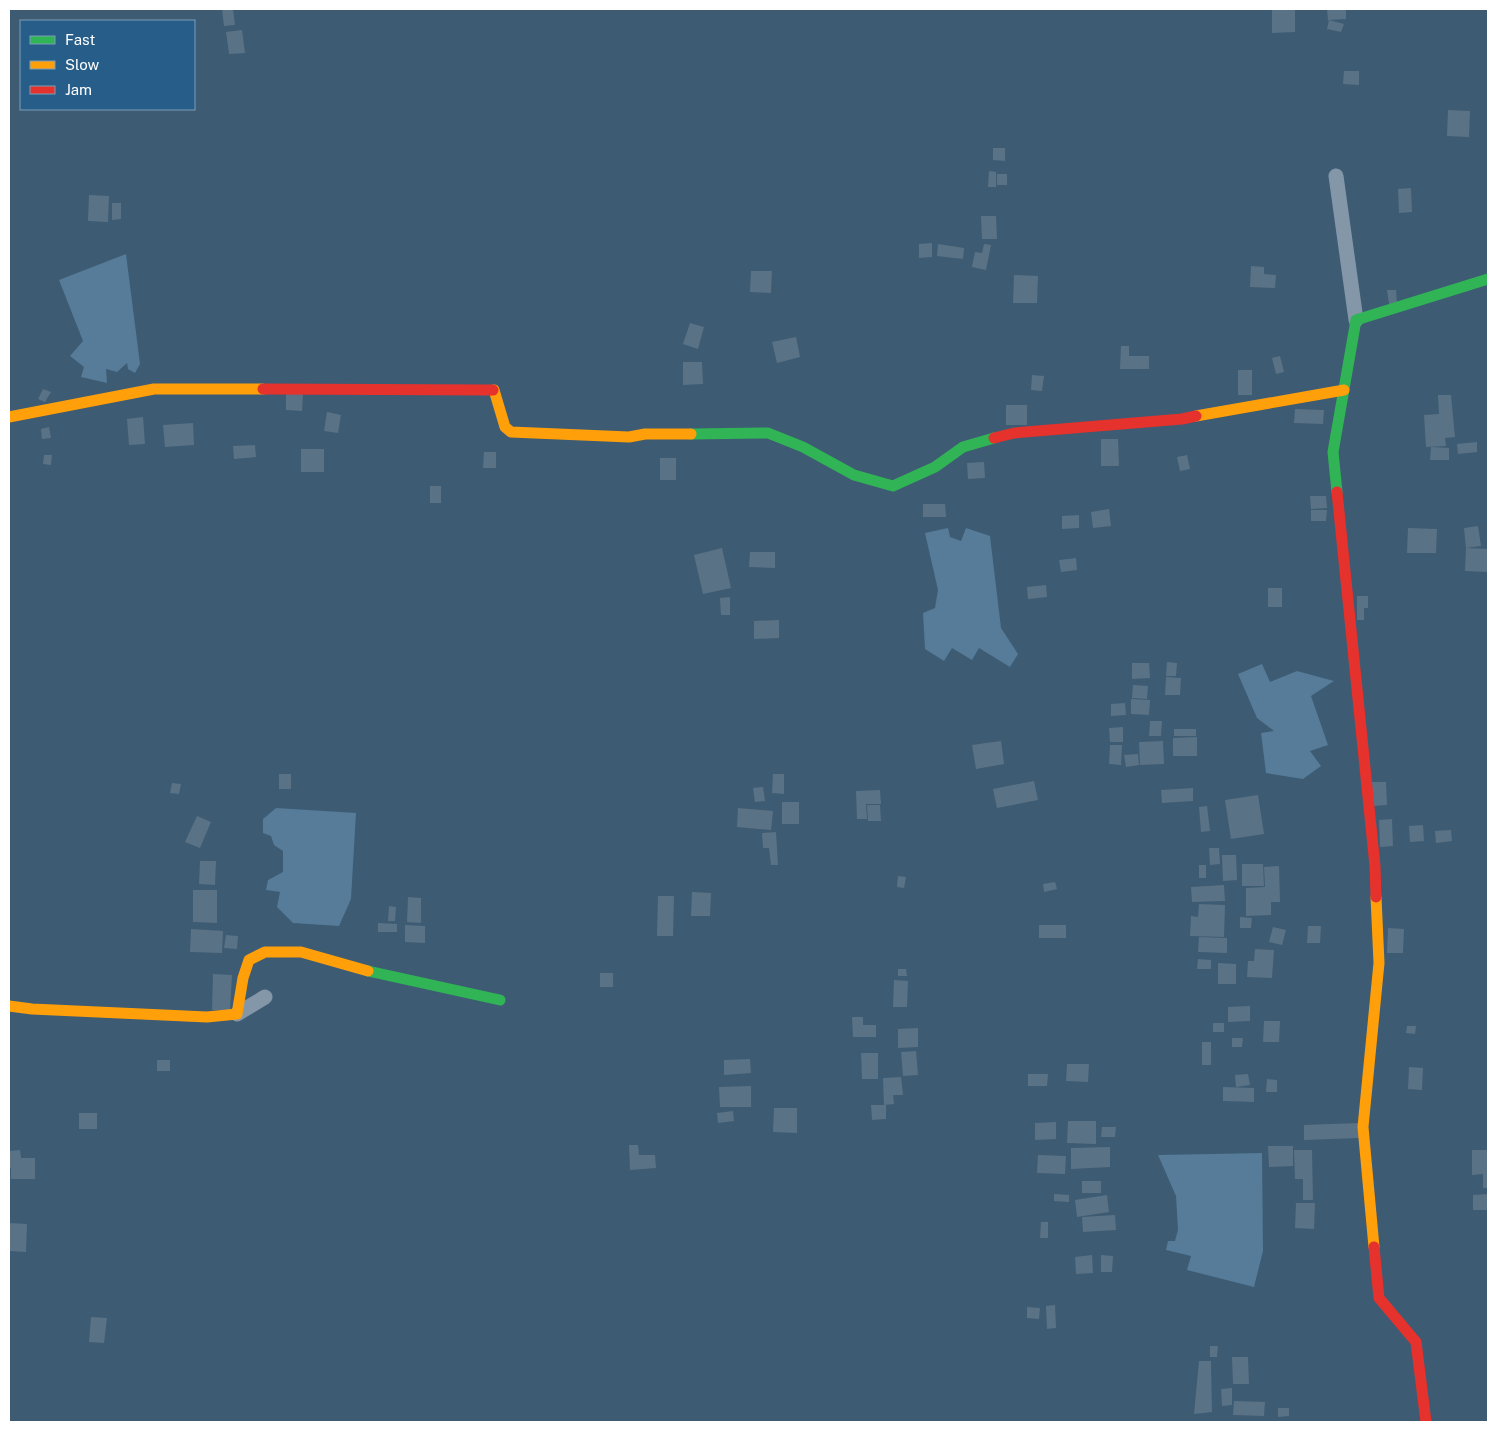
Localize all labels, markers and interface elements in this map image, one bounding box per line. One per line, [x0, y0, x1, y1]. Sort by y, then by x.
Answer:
legend [20, 20, 195, 110]
text: Fast [65, 31, 95, 48]
text: Slow [65, 56, 100, 73]
text: Jam [65, 81, 92, 98]

